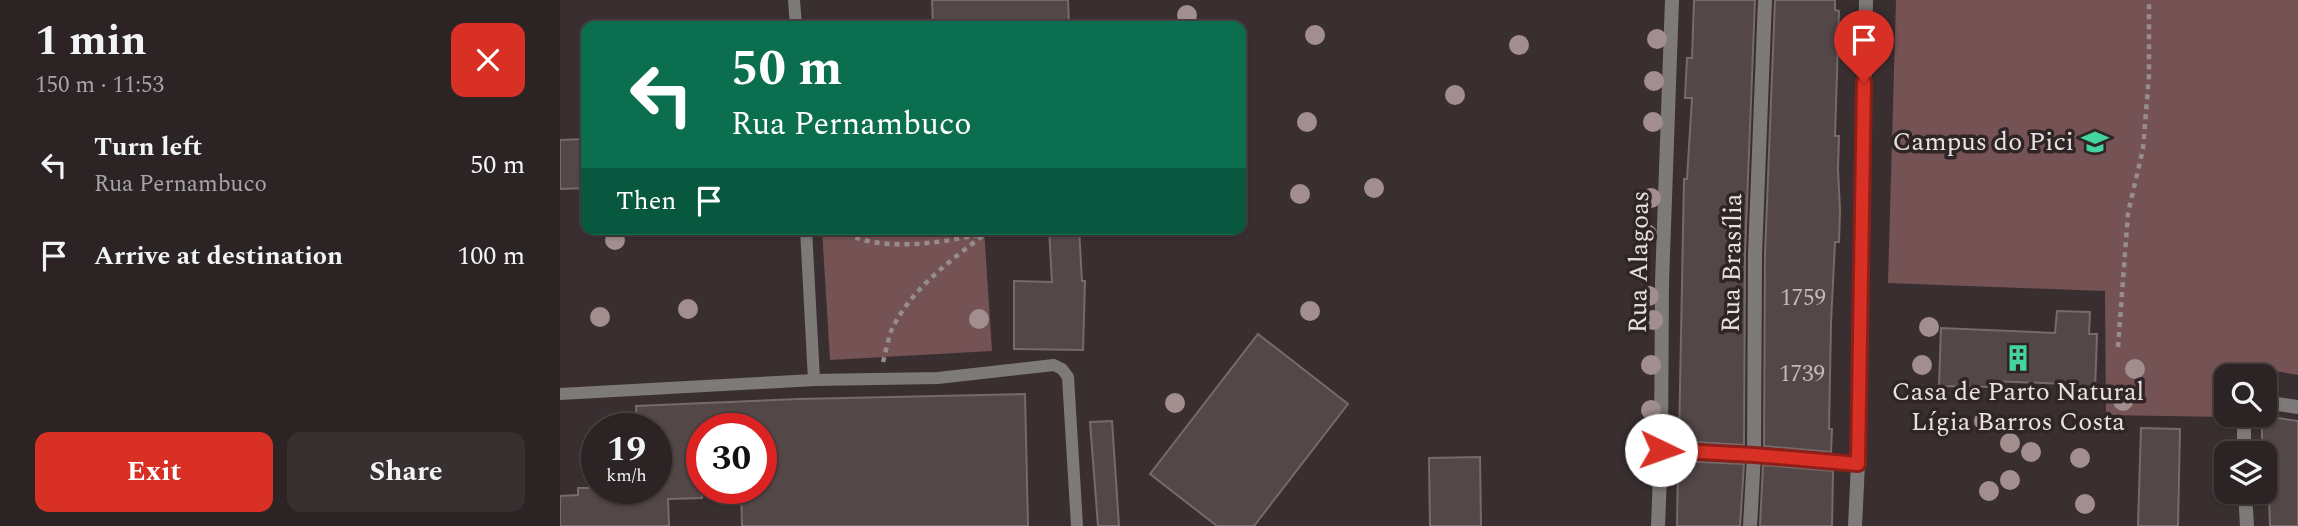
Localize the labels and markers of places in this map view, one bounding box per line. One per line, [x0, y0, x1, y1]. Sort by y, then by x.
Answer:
pin [1834, 10, 1894, 82]
place label: Campus do Pici [1893, 122, 2074, 162]
school or university icon: Campus do Pici [2080, 127, 2110, 157]
building icon: Casa de Parto Natural Lígia Barros Costa [2003, 343, 2033, 373]
place label: Casa de Parto Natural Lígia Barros Costa [1892, 372, 2144, 442]

